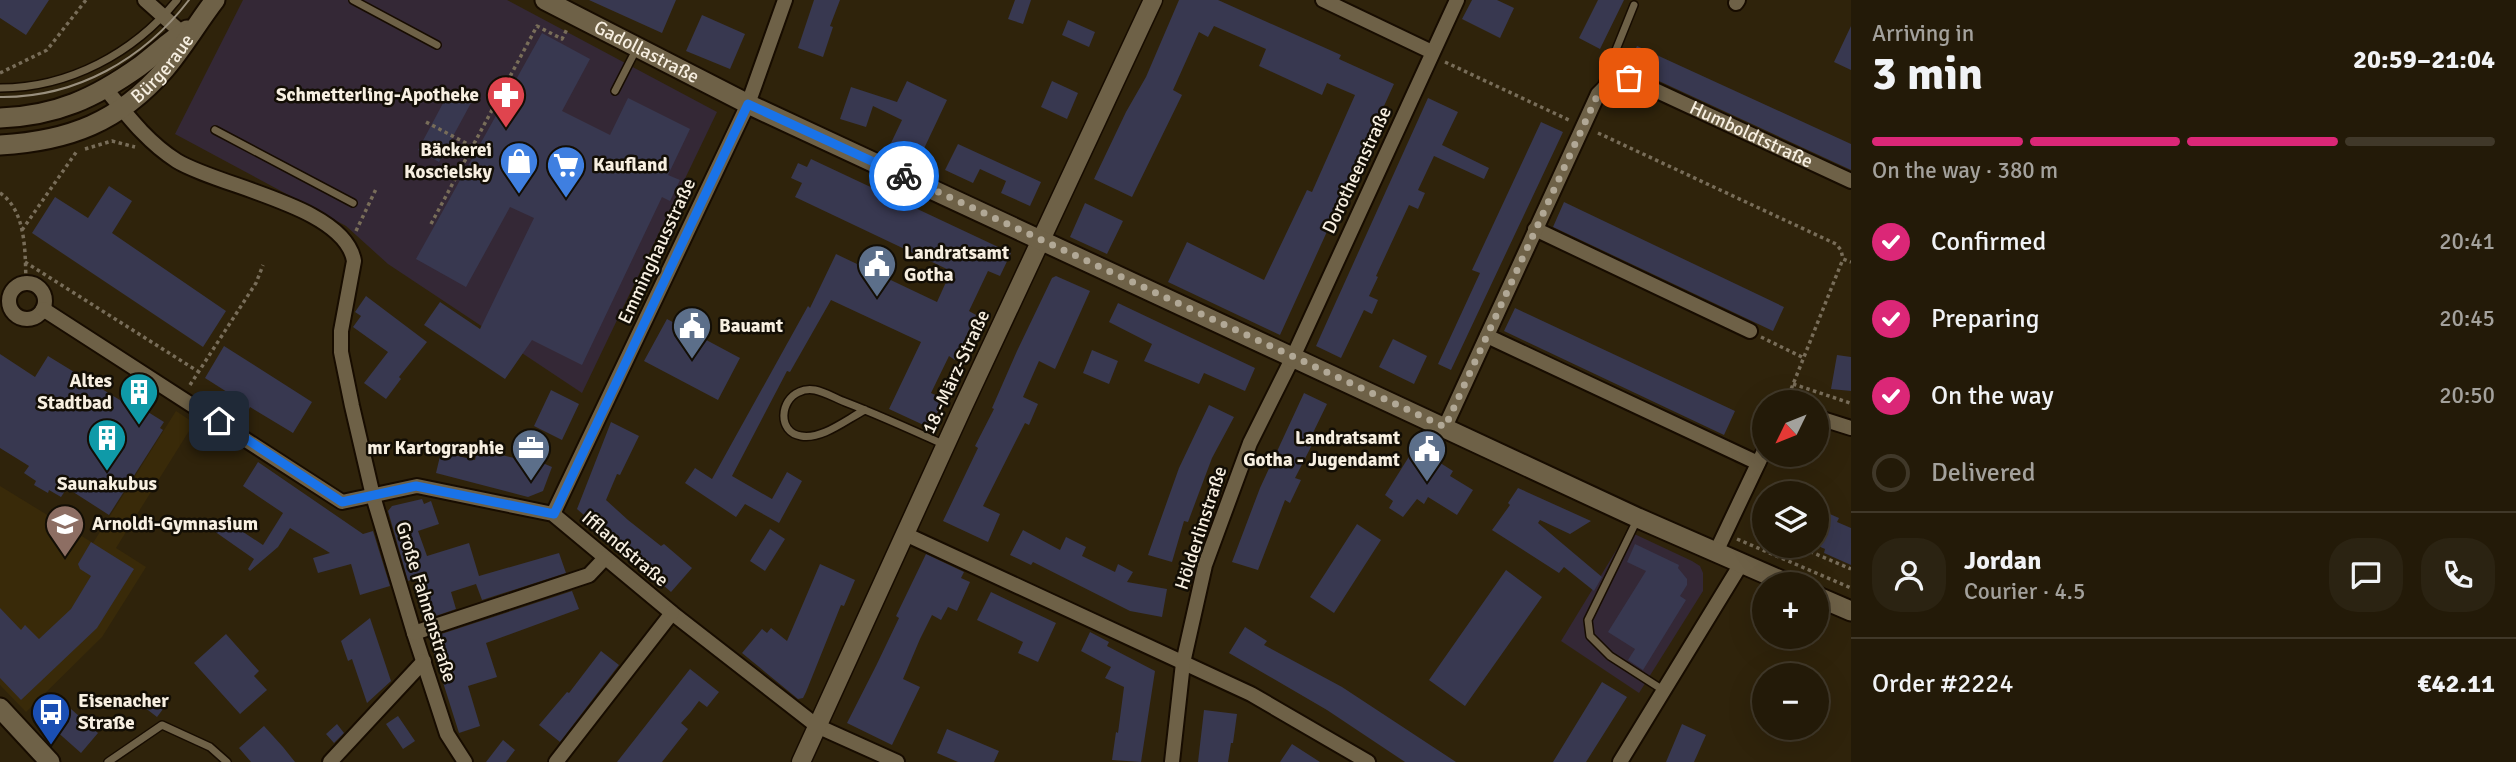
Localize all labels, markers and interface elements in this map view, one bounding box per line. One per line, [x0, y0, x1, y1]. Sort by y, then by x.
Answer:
street label: Gadollastraße [590, 15, 703, 89]
text: Arriving in [1872, 19, 1974, 48]
street label: Bürgeraue [126, 29, 199, 109]
text: 20:59–21:04 [2353, 44, 2495, 76]
text: 3 min [1872, 46, 1983, 102]
pin [1599, 48, 1659, 108]
icon: bag [1610, 59, 1648, 97]
pharmacy icon: Schmetterling-Apotheke [485, 74, 527, 129]
place label: Schmetterling-Apotheke [276, 83, 479, 107]
street label: Humboldtstraße [1686, 96, 1817, 174]
street label: Dorotheenstraße [1317, 102, 1397, 238]
place label: Bäckerei Koscielsky [404, 138, 493, 184]
shop icon: Bäckerei Koscielsky [498, 140, 540, 195]
courier [869, 141, 939, 211]
supermarket icon: Kaufland [545, 144, 587, 199]
place label: Kaufland [593, 153, 668, 177]
text: On the way · 380 m [1872, 156, 2058, 185]
icon: bike [885, 157, 923, 195]
street label: Emminghausstraße [613, 174, 701, 328]
icon: check [1872, 223, 1910, 261]
text: Confirmed [1931, 226, 2046, 258]
text: 20:41 [2439, 227, 2495, 256]
place label: Landratsamt Gotha [904, 241, 1009, 287]
public building icon: Landratsamt Gotha [856, 243, 898, 298]
icon: check [1872, 300, 1910, 338]
text: Preparing [1931, 303, 2039, 335]
text: 20:45 [2439, 304, 2495, 333]
public building icon: Bauamt [671, 305, 713, 360]
street label: 18.-März-Straße [917, 306, 995, 438]
place label: Bauamt [719, 314, 783, 338]
place label: Altes Stadtbad [37, 369, 112, 415]
building icon: Altes Stadtbad [118, 371, 160, 426]
icon: check [1872, 377, 1910, 415]
text: On the way [1931, 380, 2054, 412]
text: 20:50 [2439, 381, 2495, 410]
north arrow [1752, 390, 1829, 467]
map controls [1752, 390, 1829, 740]
pin [189, 391, 249, 451]
icon: home [200, 402, 238, 440]
building icon: Saunakubus [86, 417, 128, 472]
place label: Landratsamt Gotha - Jugendamt [1243, 426, 1400, 472]
office icon: mr Kartographie [510, 427, 552, 482]
public building icon: Landratsamt Gotha - Jugendamt [1406, 428, 1448, 483]
place label: mr Kartographie [367, 436, 504, 460]
text: Delivered [1931, 457, 2036, 489]
street label: Hölderlinstraße [1170, 463, 1232, 593]
place label: Saunakubus [57, 472, 157, 496]
button: layers [1752, 481, 1829, 558]
school or university icon: Arnoldi-Gymnasium [44, 503, 86, 558]
street label: Ifflandstraße [577, 506, 673, 592]
place label: Arnoldi-Gymnasium [92, 512, 258, 536]
street label: Große Fahnenstraße [390, 519, 462, 685]
button: person [1872, 538, 1946, 612]
button: chat [2329, 538, 2403, 612]
button: phone [2421, 538, 2495, 612]
text: Jordan [1964, 545, 2041, 577]
button: + [1752, 572, 1829, 649]
text: Courier · 4.5 [1964, 577, 2085, 606]
button: − [1752, 663, 1829, 740]
text: Order #2224 [1872, 668, 2013, 700]
text: €42.11 [2417, 668, 2495, 700]
place label: Eisenacher Straße [78, 689, 169, 735]
bus stop icon: Eisenacher Straße [30, 691, 72, 746]

